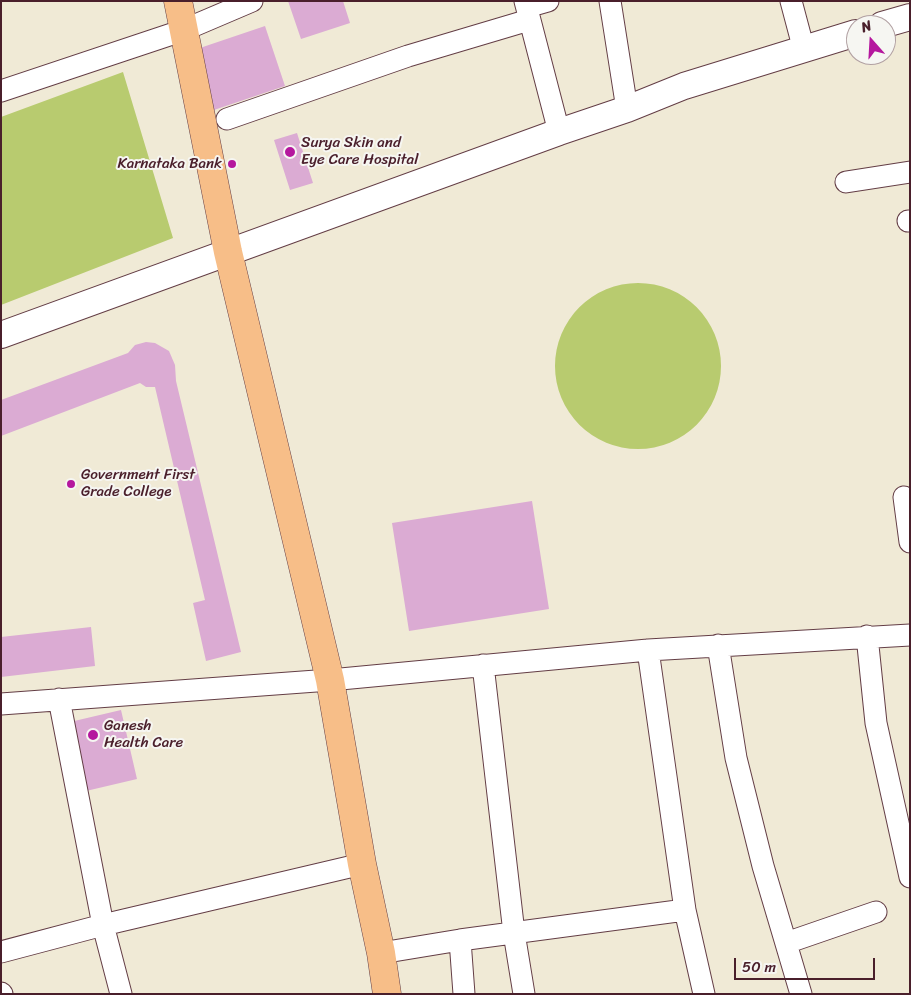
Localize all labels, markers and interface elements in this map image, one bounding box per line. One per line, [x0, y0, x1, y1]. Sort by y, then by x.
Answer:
text: N [858, 13, 875, 40]
north arrow [846, 15, 896, 65]
place label: Surya Skin and Eye Care Hospital [301, 134, 418, 169]
marker: Surya Skin and Eye Care Hospital [283, 145, 297, 159]
place label: Karnataka Bank [118, 155, 222, 173]
marker: Karnataka Bank [226, 158, 238, 170]
place label: Government First Grade College [81, 466, 195, 501]
marker: Government First Grade College [65, 478, 77, 490]
place label: Ganesh Health Care [104, 717, 183, 752]
marker: Ganesh Health Care [86, 728, 100, 742]
scale bar [736, 948, 877, 980]
text: 50 m [742, 954, 776, 980]

